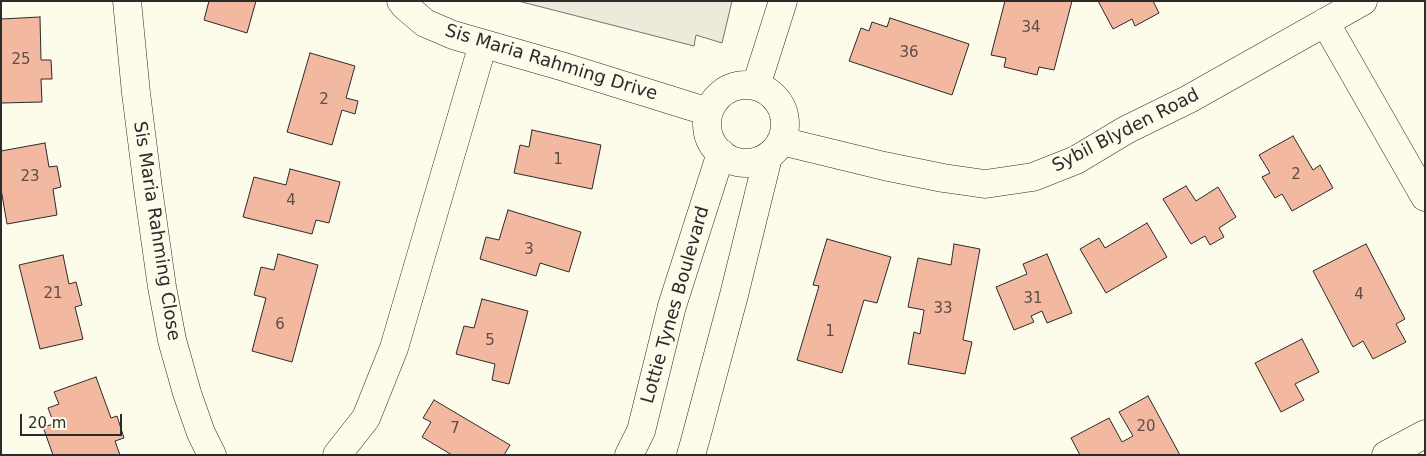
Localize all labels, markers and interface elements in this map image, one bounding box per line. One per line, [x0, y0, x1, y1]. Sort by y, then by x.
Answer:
house number: 34 [1021, 19, 1041, 37]
street label: Sis Maria Rahming Drive [442, 20, 660, 106]
house number: 36 [899, 44, 919, 62]
house number: 25 [11, 51, 31, 69]
street label: Sybil Blyden Road [1049, 85, 1203, 177]
house number: 2 [319, 91, 329, 109]
street label: Sis Maria Rahming Close [128, 120, 184, 342]
house number: 1 [553, 151, 563, 169]
house number: 2 [1291, 166, 1301, 184]
house number: 23 [20, 168, 40, 186]
house number: 4 [286, 192, 296, 210]
street label: Lottie Tynes Boulevard [637, 204, 715, 406]
house number: 3 [524, 241, 534, 259]
house number: 21 [43, 285, 63, 303]
house number: 4 [1354, 286, 1364, 304]
house number: 31 [1023, 290, 1043, 308]
house number: 33 [933, 300, 953, 318]
house number: 6 [275, 316, 285, 334]
house number: 1 [825, 323, 835, 341]
house number: 5 [485, 332, 495, 350]
scale bar [22, 404, 125, 436]
text: 20 m [28, 414, 66, 432]
house number: 20 [1136, 418, 1156, 436]
house number: 7 [450, 420, 460, 438]

